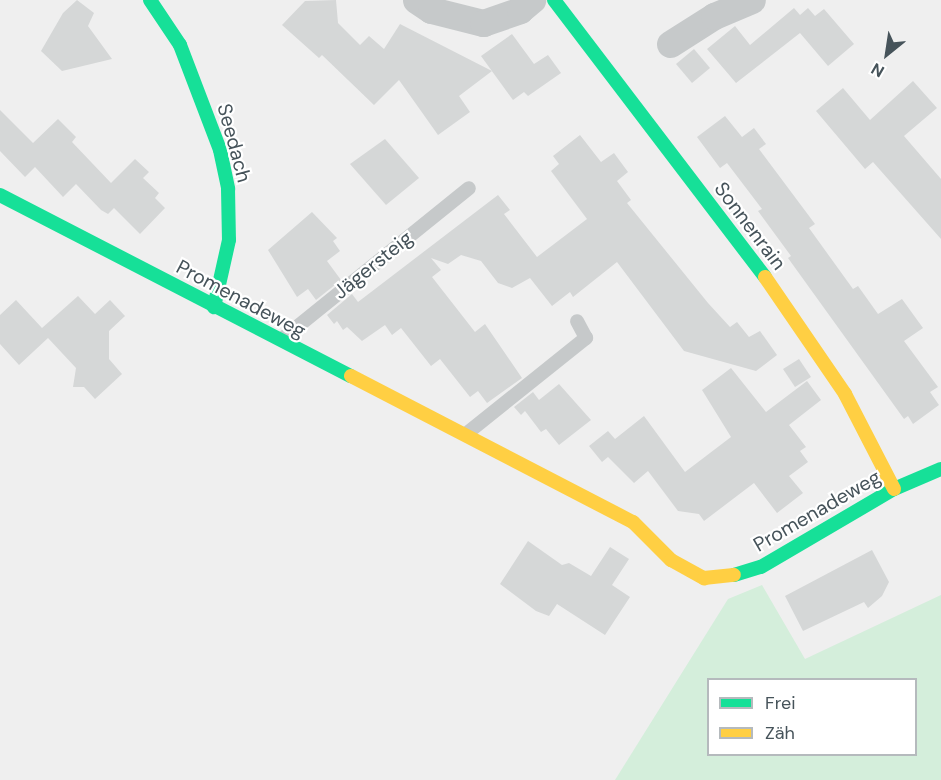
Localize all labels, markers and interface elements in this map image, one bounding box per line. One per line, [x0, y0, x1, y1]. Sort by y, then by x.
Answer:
north arrow [857, 24, 917, 84]
text: N [867, 58, 888, 82]
street label: Seedach [212, 101, 256, 185]
street label: Sonnenrain [709, 177, 791, 275]
street label: Jägersteig [329, 226, 417, 304]
street label: Promenadeweg [172, 255, 310, 343]
street label: Promenadeweg [749, 465, 885, 557]
legend [707, 678, 917, 756]
text: Frei [765, 691, 796, 715]
text: Zäh [765, 721, 795, 745]

